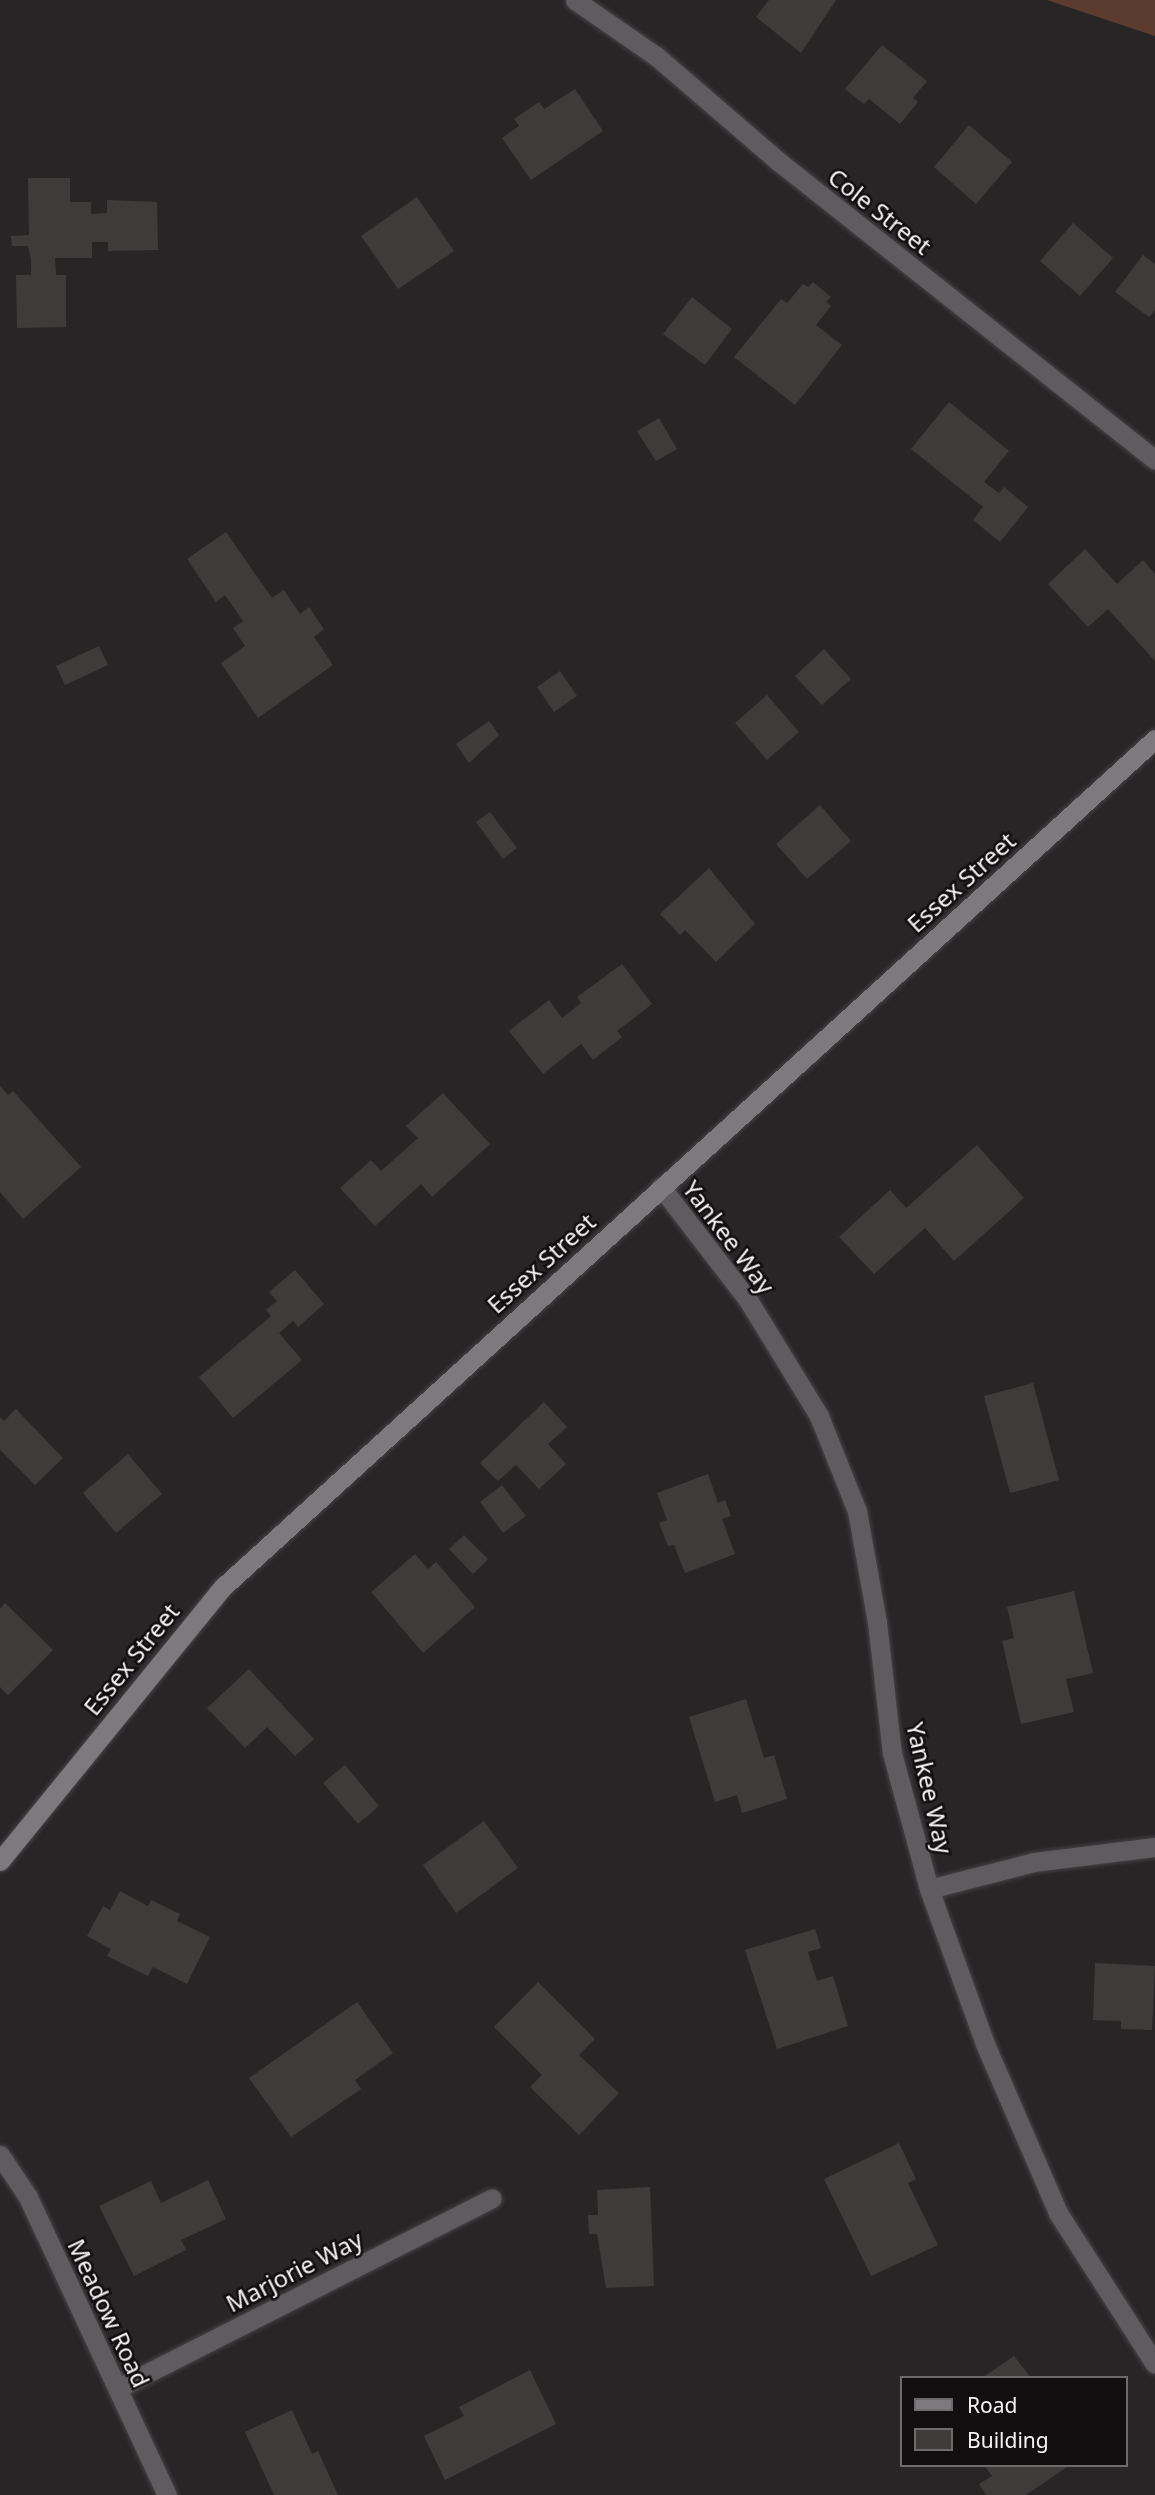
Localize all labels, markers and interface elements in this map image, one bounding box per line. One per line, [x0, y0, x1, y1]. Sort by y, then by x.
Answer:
street label: Cole Street [823, 162, 937, 260]
street label: Essex Street [901, 826, 1021, 938]
street label: Yankee Way [677, 1175, 781, 1299]
street label: Essex Street [481, 1207, 601, 1319]
street label: Essex Street [77, 1597, 185, 1721]
street label: Yankee Way [901, 1719, 959, 1857]
street label: Marjorie Way [221, 2224, 367, 2318]
street label: Meadow Road [62, 2234, 156, 2392]
legend [900, 2376, 1127, 2467]
text: Road [967, 2391, 1017, 2419]
text: Building [967, 2426, 1049, 2454]

